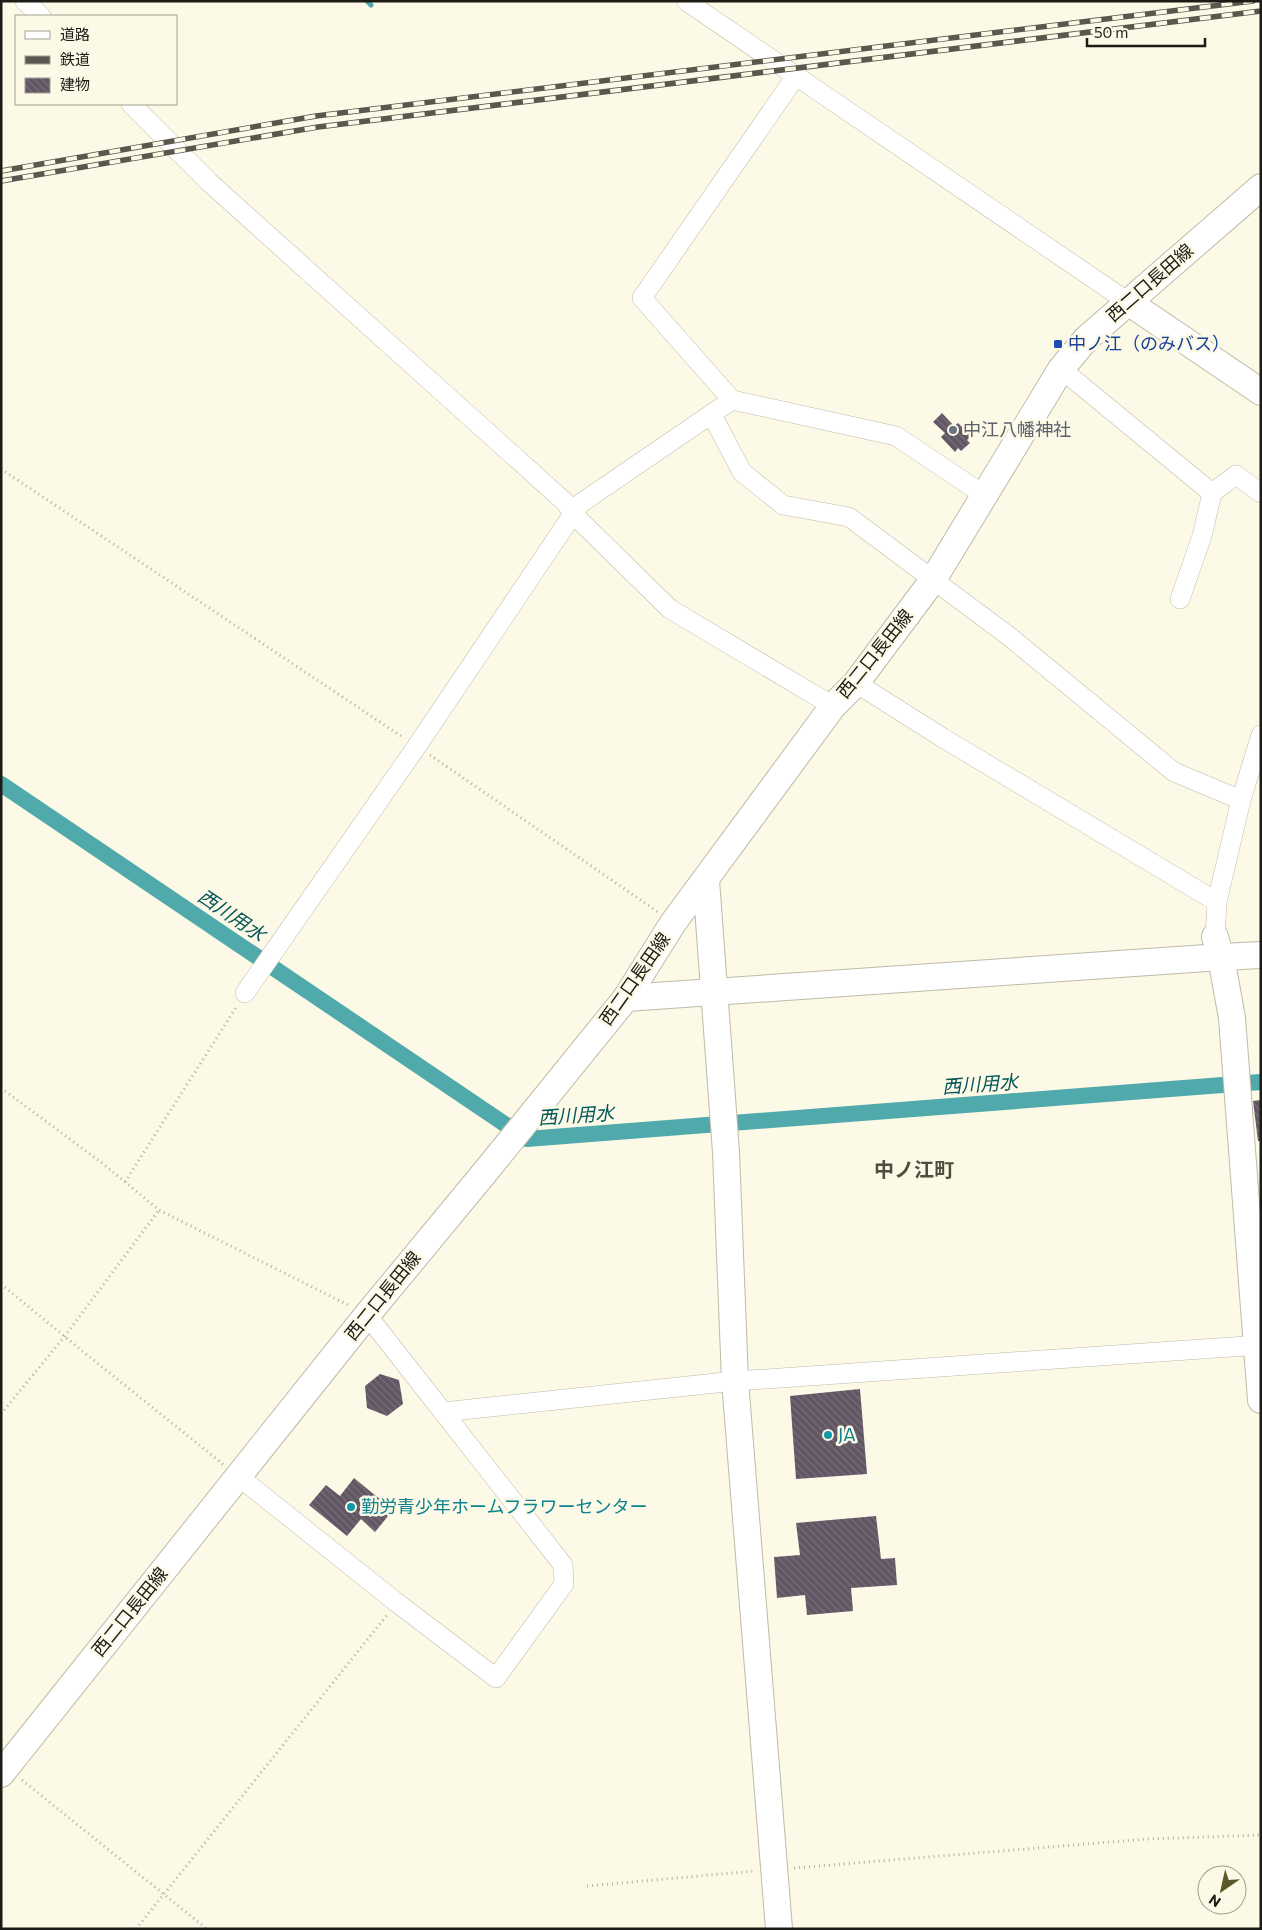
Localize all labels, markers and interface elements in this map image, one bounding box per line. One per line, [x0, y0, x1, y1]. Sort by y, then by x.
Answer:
legend [15, 15, 178, 105]
scale bar [1087, 15, 1204, 47]
text: 50 m [1094, 23, 1128, 41]
text: 道路 [60, 25, 90, 43]
text: 鉄道 [60, 50, 90, 68]
text: 建物 [60, 75, 90, 93]
street label: 西二口長田線 [1101, 239, 1197, 326]
place label: 中ノ江（のみバス） [1068, 332, 1230, 354]
marker: 中ノ江（のみバス） [1052, 338, 1064, 350]
place label: 中江八幡神社 [963, 418, 1071, 440]
marker: 中江八幡神社 [947, 424, 959, 436]
street label: 西二口長田線 [832, 604, 917, 702]
water label: 西川用水 [194, 884, 272, 946]
street label: 西二口長田線 [594, 928, 674, 1029]
water label: 西川用水 [941, 1069, 1021, 1098]
water label: 西川用水 [537, 1100, 617, 1129]
district label: 中ノ江町 [874, 1157, 954, 1181]
street label: 西二口長田線 [340, 1246, 425, 1344]
place label: JA [838, 1423, 856, 1445]
marker: JA [822, 1429, 834, 1441]
place label: 勤労青少年ホームフラワーセンター [361, 1495, 647, 1517]
marker: 勤労青少年ホームフラワーセンター [345, 1501, 357, 1513]
street label: 西二口長田線 [87, 1562, 172, 1660]
north arrow [1197, 1865, 1247, 1915]
text: N [1205, 1891, 1224, 1911]

